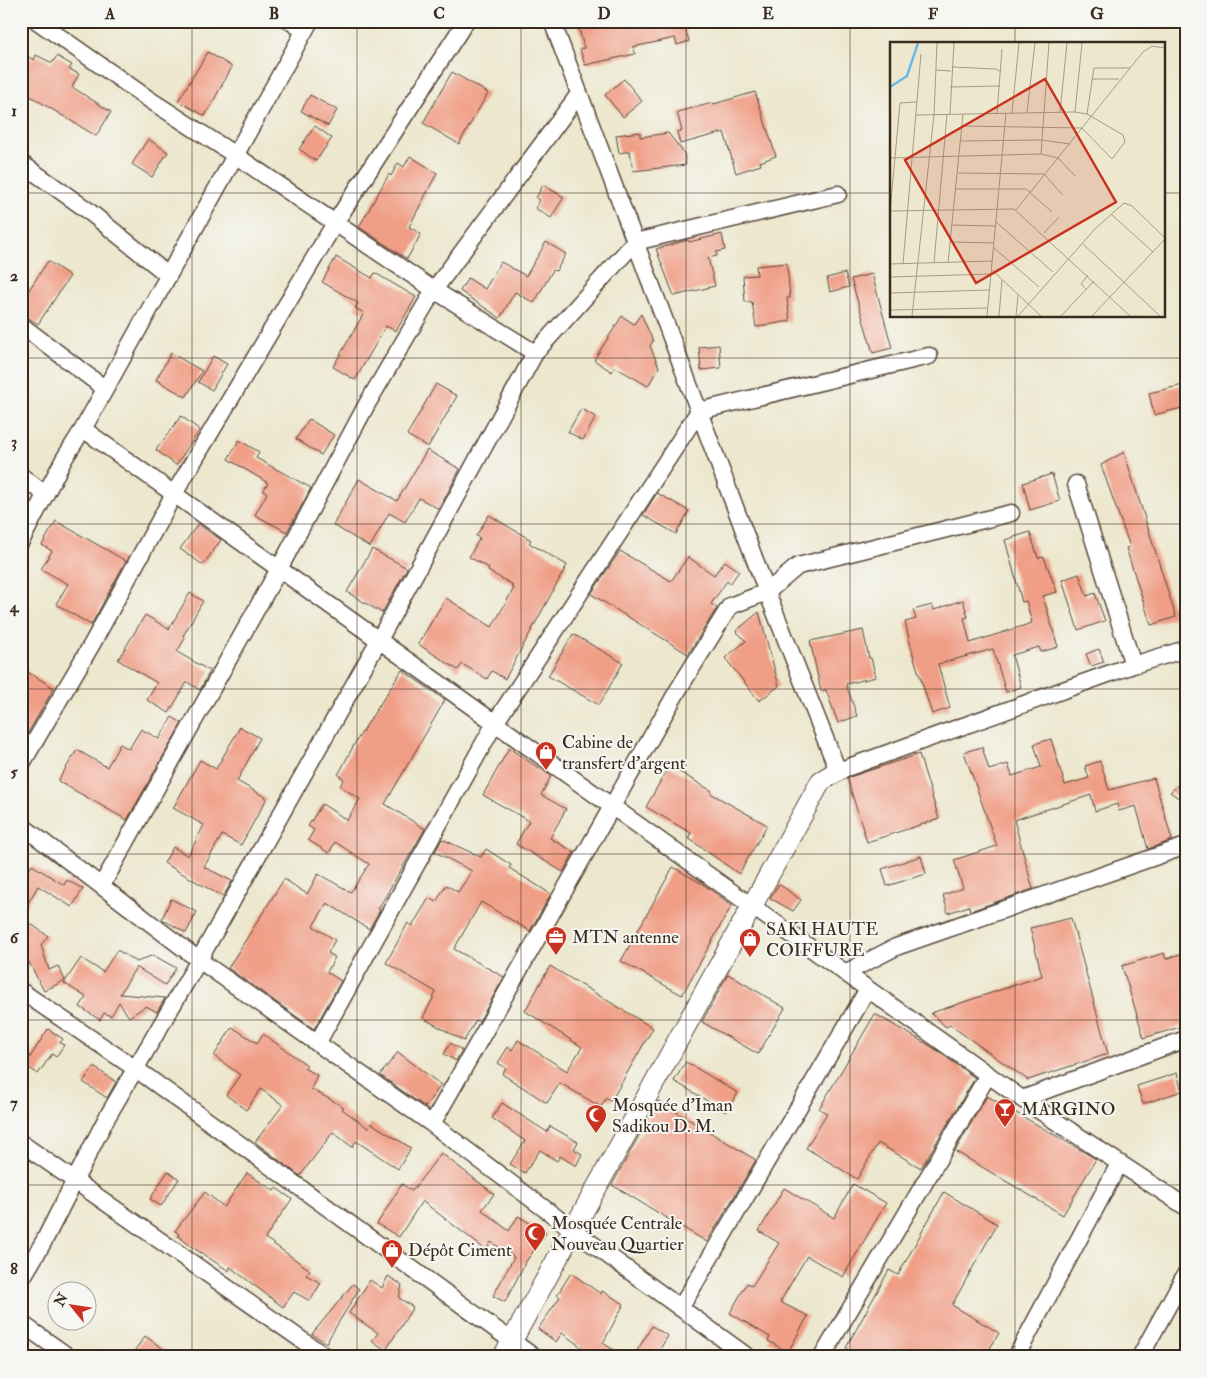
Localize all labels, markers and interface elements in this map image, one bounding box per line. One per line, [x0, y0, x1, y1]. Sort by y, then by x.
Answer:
text: A [104, 4, 116, 24]
text: B [269, 4, 279, 24]
text: C [433, 4, 445, 24]
text: D [597, 4, 611, 24]
text: E [762, 4, 774, 24]
text: F [928, 4, 938, 24]
text: G [1090, 4, 1104, 24]
inset map [890, 42, 1164, 318]
text: 1 [11, 101, 17, 121]
text: 2 [10, 266, 18, 286]
text: 3 [11, 432, 17, 452]
text: 4 [9, 597, 20, 617]
place label: Cabine de transfert d'argent [562, 731, 686, 775]
shop icon: Cabine de transfert d'argent [534, 740, 558, 771]
text: 5 [10, 762, 18, 782]
place label: SAKI HAUTE COIFFURE [766, 918, 878, 962]
office icon: MTN antenne [544, 925, 568, 956]
place label: MTN antenne [572, 926, 679, 949]
shop icon: SAKI HAUTE COIFFURE [738, 927, 762, 958]
text: 6 [10, 928, 20, 948]
text: 7 [10, 1093, 18, 1113]
place label: Mosquée d'Iman Sadikou D. M. [612, 1094, 733, 1138]
bar icon: MARGINO [993, 1097, 1017, 1128]
place label: MARGINO [1021, 1098, 1115, 1121]
mosque icon: Mosquée d'Iman Sadikou D. M. [584, 1103, 608, 1134]
place label: Mosquée Centrale Nouveau Quartier [551, 1212, 684, 1256]
mosque icon: Mosquée Centrale Nouveau Quartier [523, 1221, 547, 1252]
shop icon: Dépôt Ciment [380, 1238, 404, 1269]
place label: Dépôt Ciment [408, 1239, 512, 1262]
text: 8 [10, 1259, 18, 1279]
north arrow [48, 1280, 98, 1330]
text: N [50, 1290, 72, 1310]

